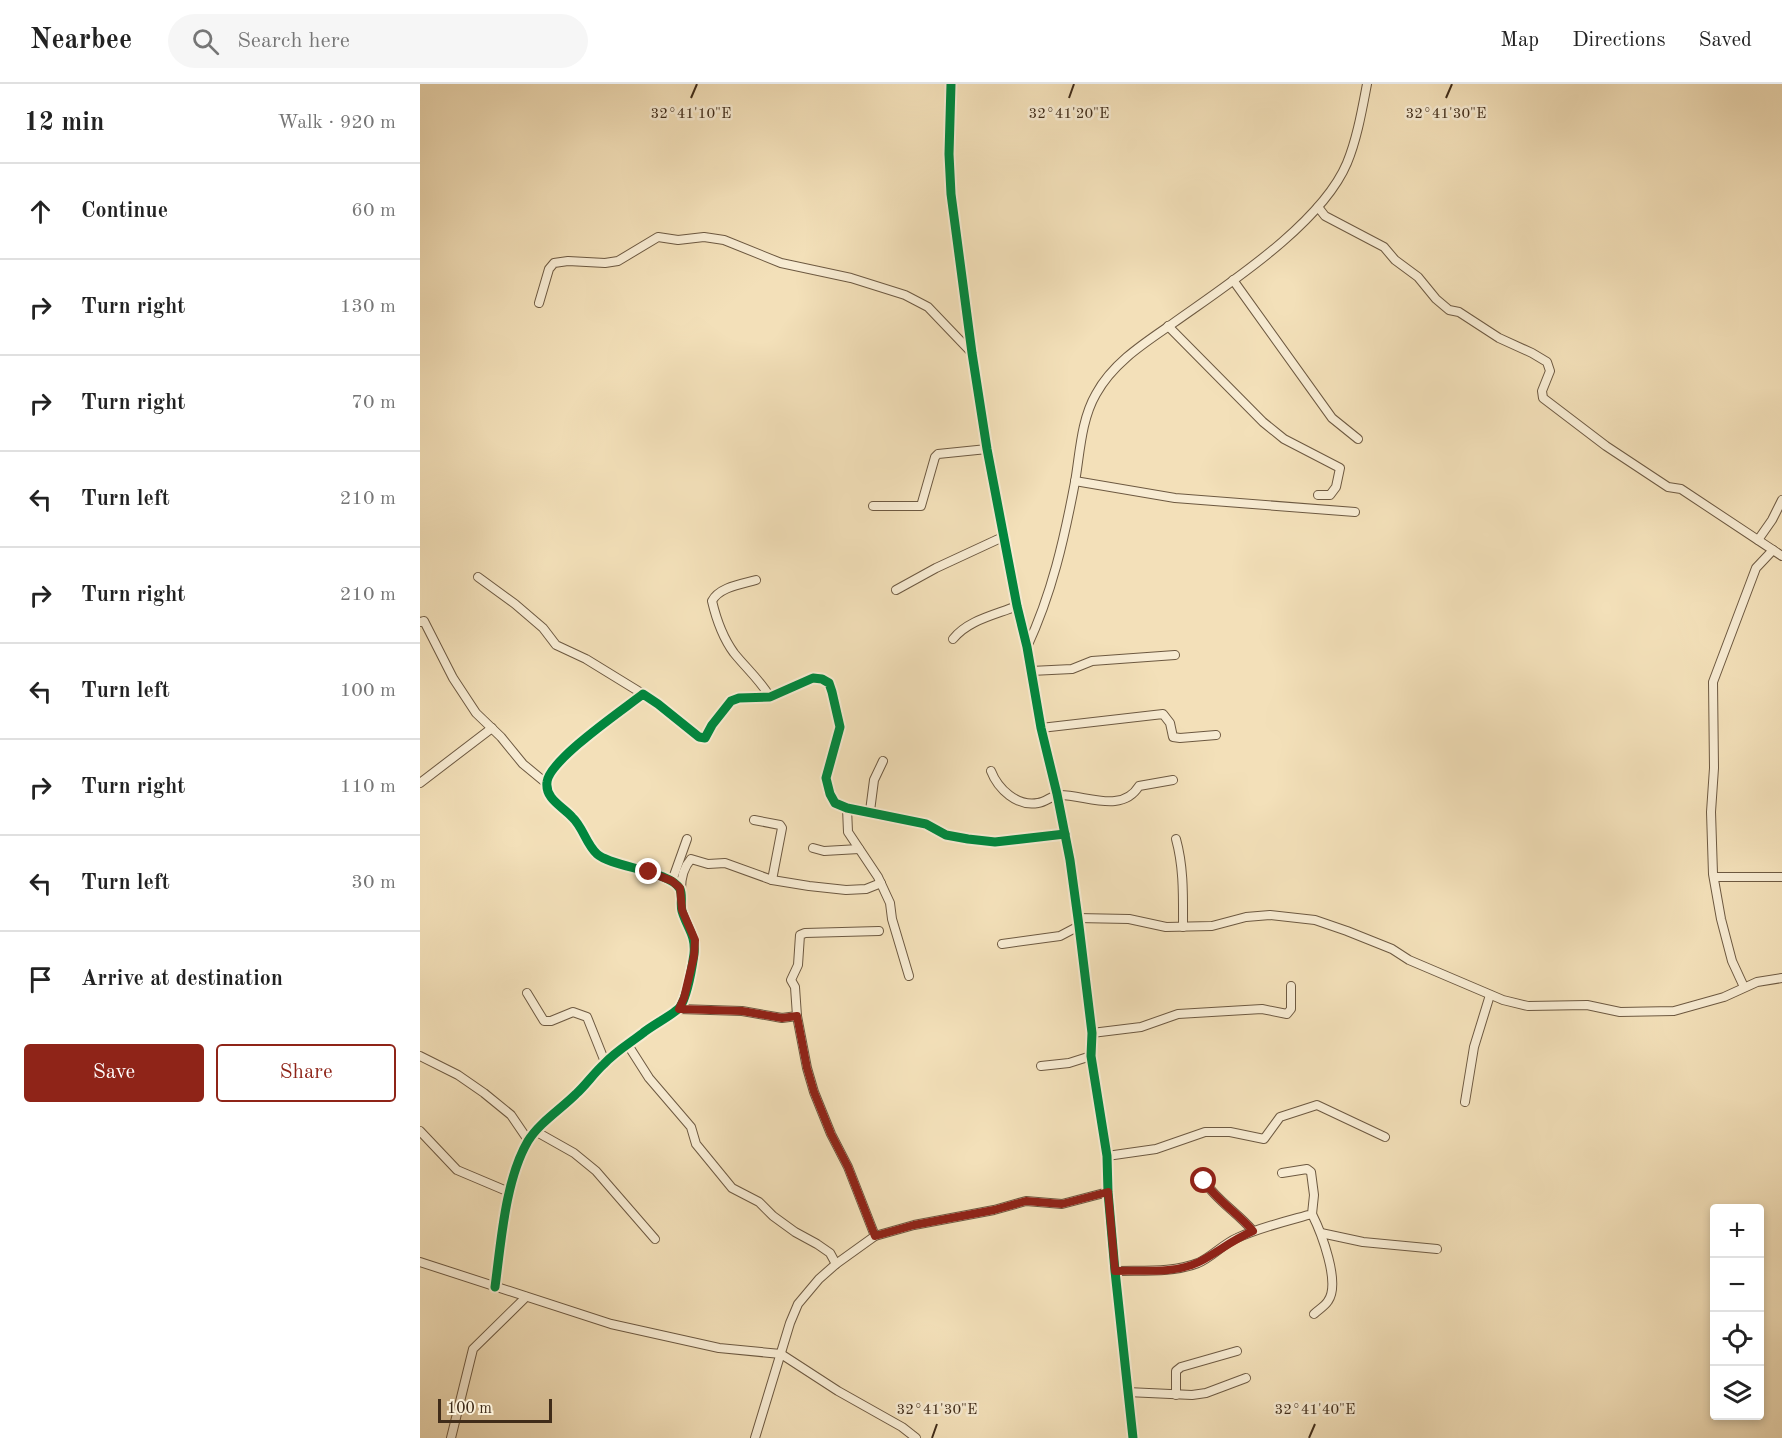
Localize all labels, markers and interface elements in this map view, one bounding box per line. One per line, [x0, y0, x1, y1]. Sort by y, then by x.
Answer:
search box [168, 14, 588, 68]
icon: search [189, 25, 222, 58]
text: Nearbee [30, 27, 132, 55]
text: Search here [237, 30, 350, 52]
text: Map [1500, 30, 1539, 51]
text: Directions [1572, 30, 1666, 51]
text: Saved [1699, 30, 1752, 51]
text: 32°41'10"E [651, 107, 731, 122]
text: 32°41'20"E [1029, 107, 1109, 122]
text: 32°41'30"E [1406, 107, 1486, 122]
text: 12 min [24, 110, 104, 136]
text: Walk · 920 m [277, 113, 396, 133]
icon: ahead [24, 195, 57, 228]
text: Continue [81, 200, 168, 222]
text: 60 m [351, 201, 396, 221]
icon: right [24, 291, 57, 324]
text: Turn right [81, 296, 185, 318]
text: 130 m [340, 297, 396, 317]
icon: right [24, 387, 57, 420]
text: Turn right [81, 392, 185, 414]
text: 70 m [351, 393, 396, 413]
icon: left [24, 483, 57, 516]
text: Turn left [81, 488, 170, 510]
text: 210 m [340, 489, 396, 509]
icon: right [24, 579, 57, 612]
text: Turn right [81, 584, 185, 606]
text: 210 m [340, 585, 396, 605]
icon: left [24, 675, 57, 708]
text: Turn left [81, 680, 170, 702]
text: 100 m [340, 681, 396, 701]
icon: right [24, 771, 57, 804]
text: Turn right [81, 776, 185, 798]
text: 110 m [340, 777, 396, 797]
route end [635, 858, 661, 884]
icon: left [24, 867, 57, 900]
text: Turn left [81, 872, 170, 894]
text: 30 m [351, 873, 396, 893]
icon: arrive [24, 963, 57, 996]
text: Arrive at destination [81, 968, 283, 990]
button: Save [24, 1044, 204, 1102]
button: Share [216, 1044, 396, 1102]
route start [1190, 1167, 1216, 1193]
map controls [1710, 1204, 1764, 1420]
button: + [1710, 1204, 1764, 1258]
button: − [1710, 1258, 1764, 1312]
button: locate [1710, 1312, 1764, 1366]
button: layers [1710, 1366, 1764, 1420]
scale bar [438, 1396, 552, 1424]
text: 100 m [447, 1401, 492, 1417]
text: 32°41'30"E [897, 1403, 977, 1418]
text: 32°41'40"E [1275, 1403, 1355, 1418]

